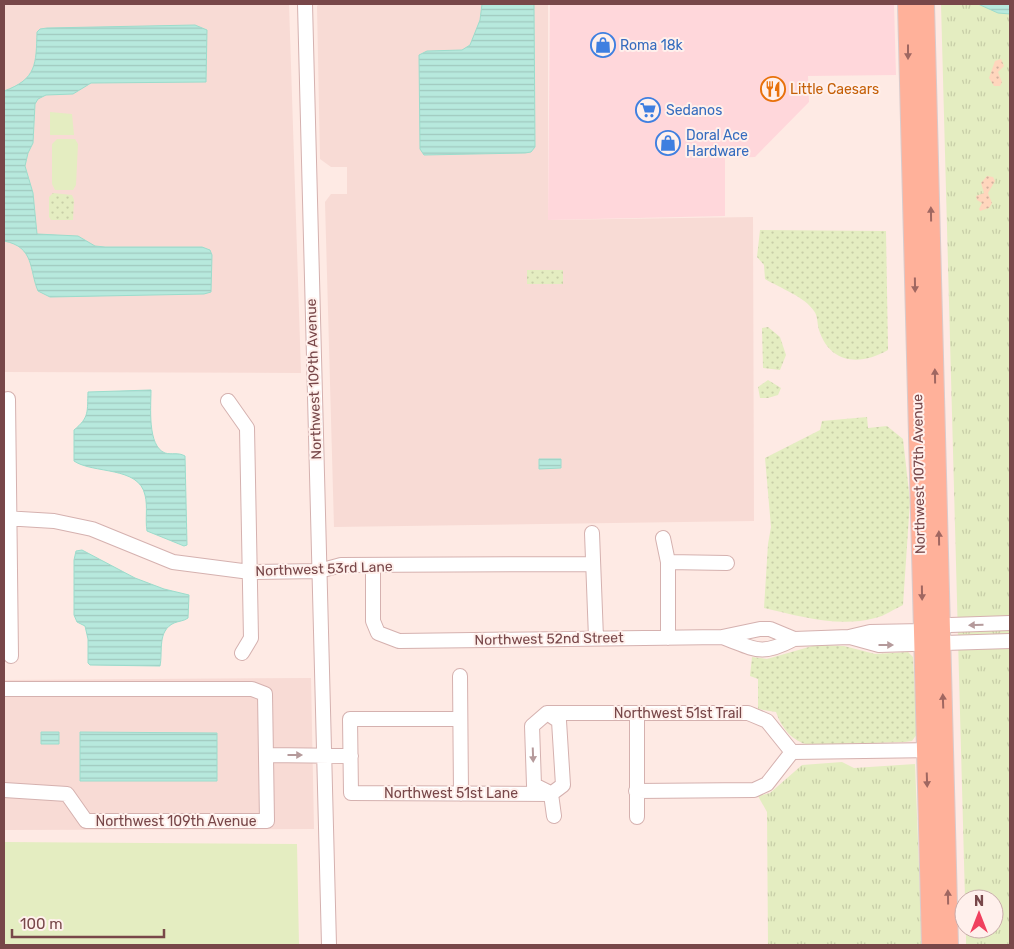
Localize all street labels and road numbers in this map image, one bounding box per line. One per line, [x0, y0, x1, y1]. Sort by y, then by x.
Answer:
street label: Northwest 109th Avenue [303, 298, 325, 460]
street label: Northwest 107th Avenue [909, 394, 929, 554]
street label: Northwest 53rd Lane [255, 558, 393, 580]
street label: Northwest 52nd Street [474, 629, 624, 649]
street label: Northwest 51st Trail [614, 705, 742, 722]
street label: Northwest 51st Lane [384, 785, 518, 802]
street label: Northwest 109th Avenue [95, 813, 257, 830]

